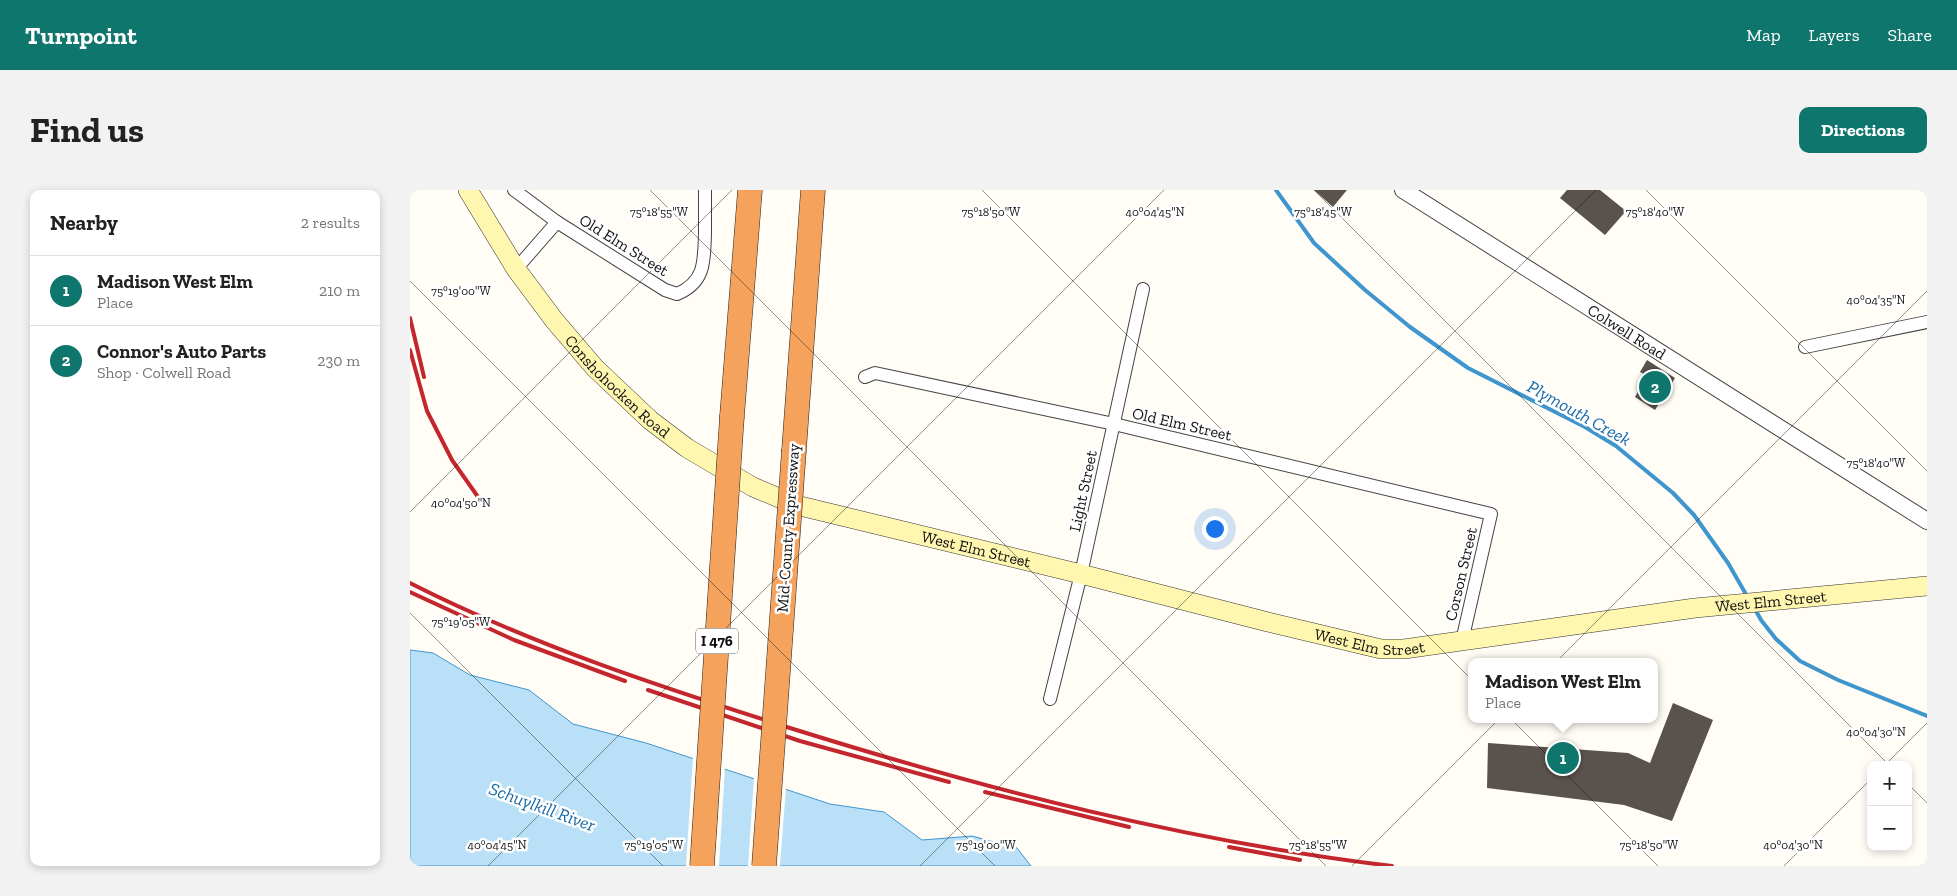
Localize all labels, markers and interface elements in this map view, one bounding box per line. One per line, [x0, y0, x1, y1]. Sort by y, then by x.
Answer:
text: Turnpoint [25, 21, 137, 50]
text: Map [1746, 24, 1781, 46]
text: Layers [1809, 24, 1860, 46]
text: Share [1888, 24, 1932, 46]
button: Directions [1799, 107, 1927, 153]
text: Find us [30, 109, 144, 151]
text: 75°18'55"W [630, 205, 689, 219]
text: 75°18'50"W [962, 205, 1021, 219]
text: 40°04'45"N [1125, 205, 1185, 219]
text: 75°18'45"W [1294, 205, 1353, 219]
text: 75°18'40"W [1626, 205, 1685, 219]
text: Nearby [50, 210, 118, 235]
street label: Old Elm Street [576, 210, 672, 280]
text: 2 results [301, 213, 360, 232]
text: Madison West Elm [97, 270, 253, 293]
text: 1 [63, 281, 69, 300]
text: 210 m [319, 281, 360, 300]
text: 75°19'00"W [431, 284, 491, 298]
text: Place [97, 293, 133, 312]
text: 40°04'35"N [1847, 293, 1906, 307]
street label: Colwell Road [1584, 300, 1670, 363]
street label: Conshohocken Road [561, 331, 674, 441]
text: Connor's Auto Parts [97, 340, 266, 363]
text: 2 [62, 351, 70, 370]
text: 230 m [317, 351, 360, 370]
text: Shop · Colwell Road [97, 363, 231, 382]
pin: 2 [1639, 368, 1671, 406]
water label: Plymouth Creek [1523, 375, 1635, 451]
street label: Old Elm Street [1130, 403, 1234, 445]
street label: Mid-County Expressway [773, 442, 803, 613]
street label: Light Street [1065, 449, 1101, 533]
text: 75°18'40"W [1847, 456, 1906, 470]
text: 40°04'50"N [431, 496, 491, 510]
your location [1202, 516, 1228, 542]
street label: Corson Street [1441, 525, 1481, 623]
street label: West Elm Street [920, 526, 1033, 571]
street label: West Elm Street [1714, 586, 1827, 616]
text: 75°19'05"W [432, 615, 491, 629]
street label: West Elm Street [1313, 624, 1426, 659]
road number: I 476 [696, 628, 738, 654]
popup [1468, 658, 1658, 723]
text: Madison West Elm [1485, 670, 1641, 693]
text: Place [1485, 693, 1521, 712]
text: 40°04'30"N [1846, 725, 1906, 739]
pin: 1 [1547, 739, 1579, 777]
map controls [1867, 761, 1912, 851]
button: + [1867, 761, 1912, 806]
water label: Schuylkill River [486, 778, 599, 837]
button: − [1867, 806, 1912, 851]
text: 40°04'45"N [467, 838, 527, 852]
text: 75°19'05"W [625, 838, 684, 852]
text: 75°19'00"W [956, 838, 1016, 852]
text: 75°18'55"W [1289, 838, 1348, 852]
text: 75°18'50"W [1620, 838, 1679, 852]
text: 40°04'30"N [1763, 838, 1823, 852]

